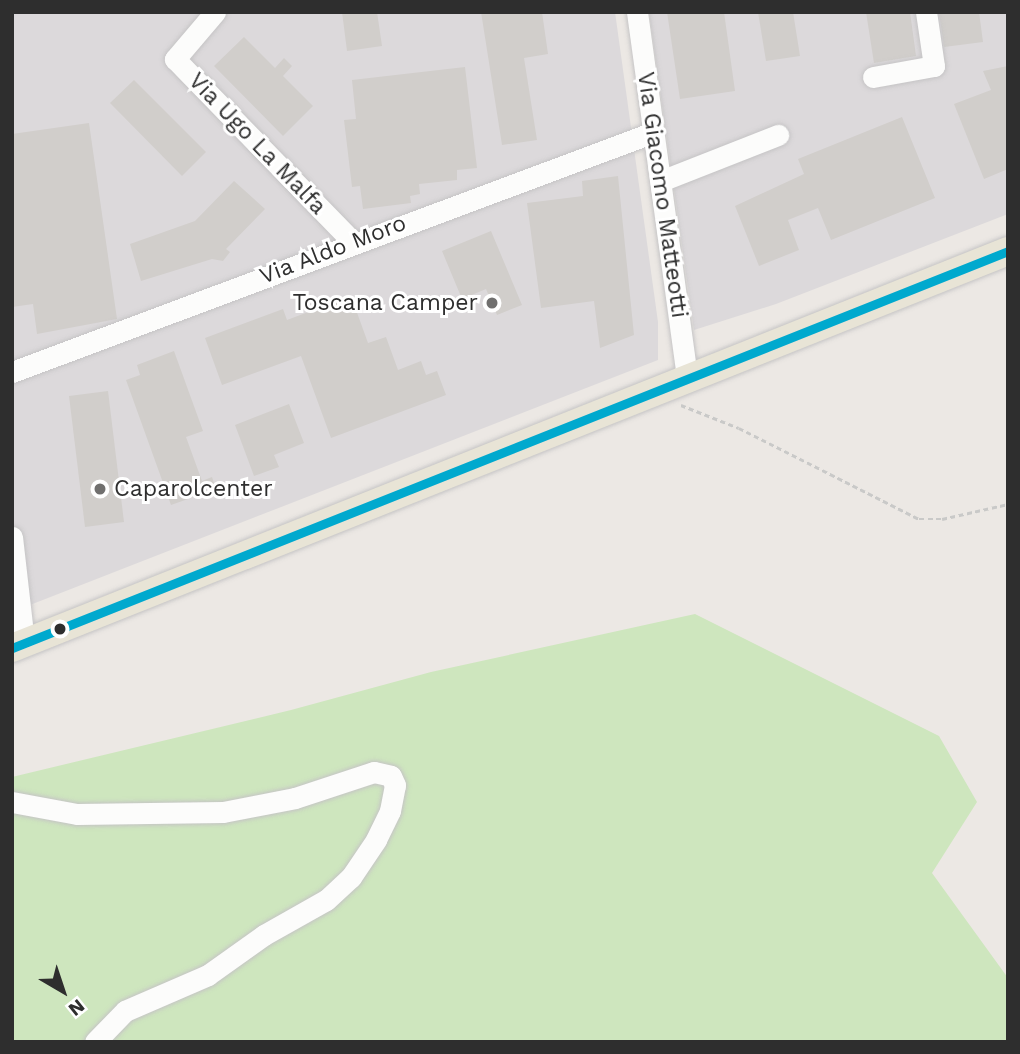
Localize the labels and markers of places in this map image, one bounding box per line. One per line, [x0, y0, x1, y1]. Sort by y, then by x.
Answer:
place label: Toscana Camper [292, 289, 478, 317]
marker: Toscana Camper [484, 295, 500, 311]
place label: Caparolcenter [114, 475, 273, 503]
marker: Caparolcenter [92, 481, 108, 497]
unlabelled marker [53, 622, 67, 636]

